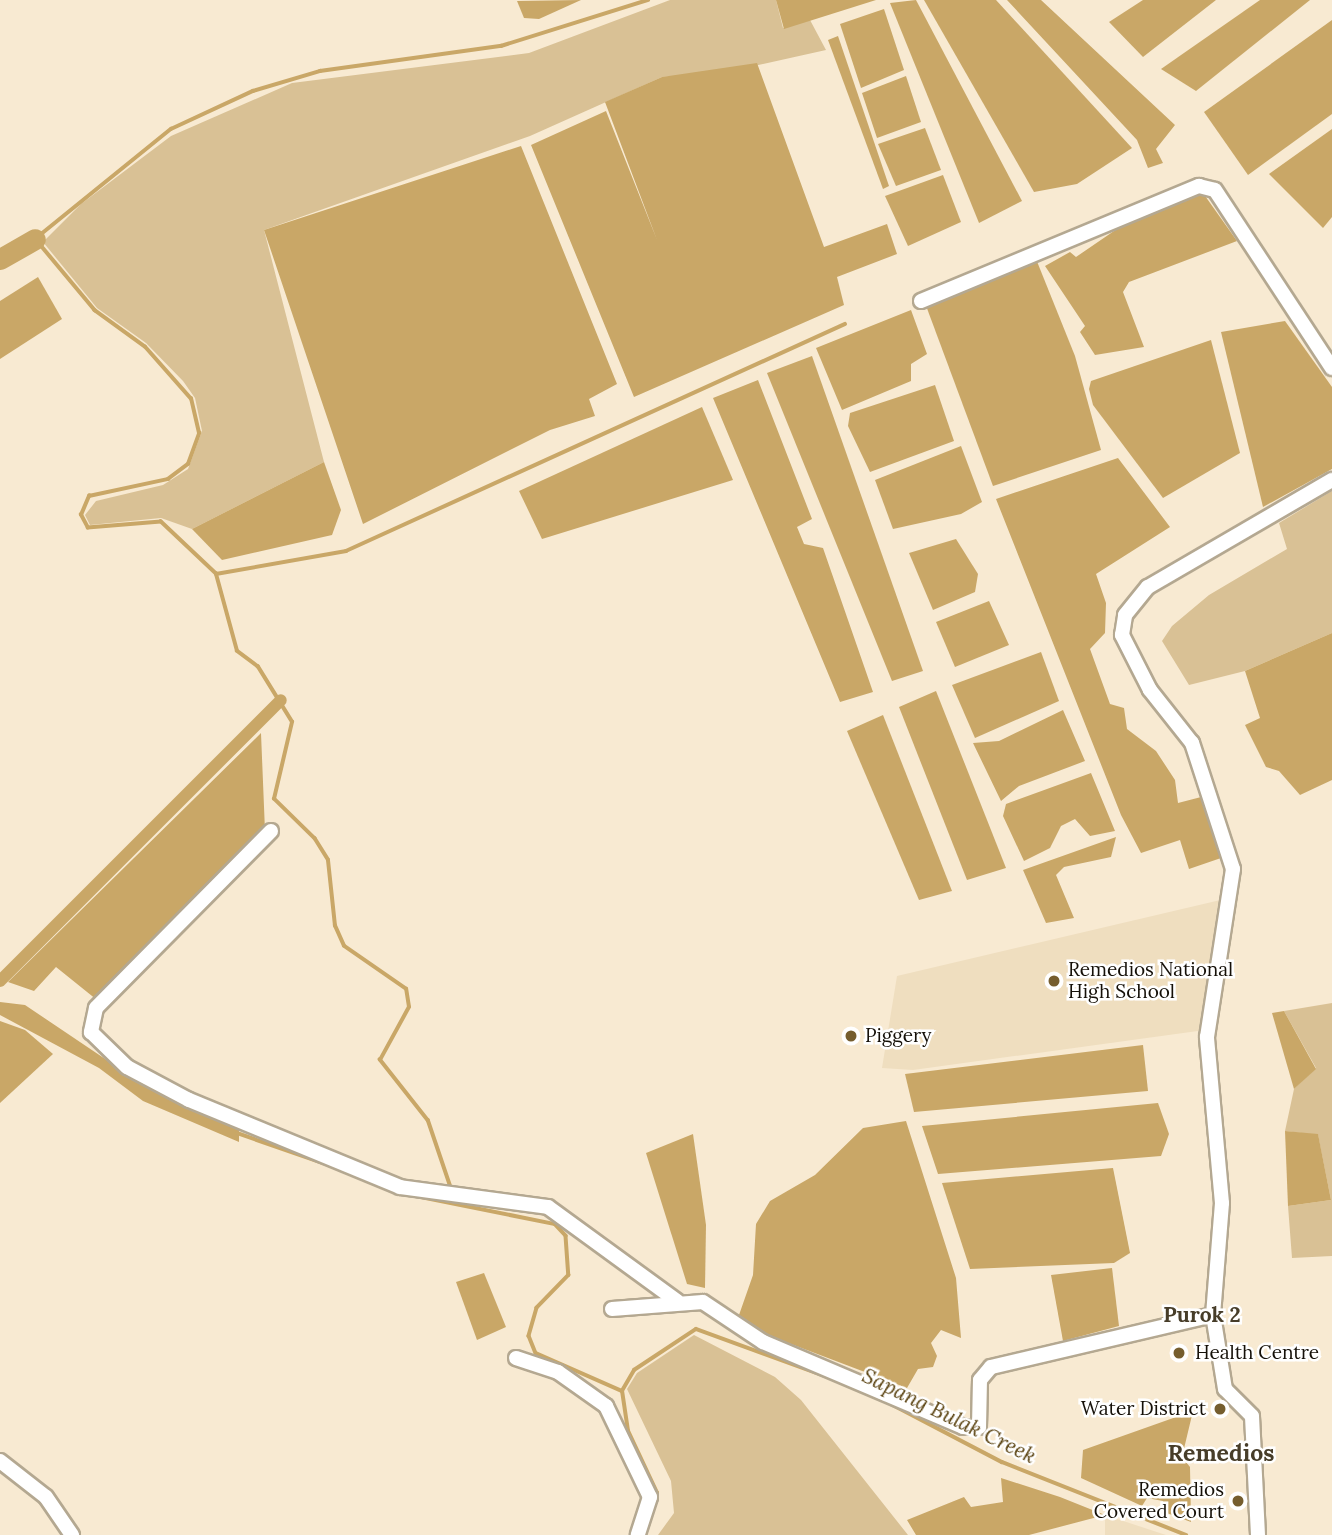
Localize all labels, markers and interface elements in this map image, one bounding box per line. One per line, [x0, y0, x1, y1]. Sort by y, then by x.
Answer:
place label: Remedios National High School [1068, 959, 1233, 1003]
marker: Remedios National High School [1046, 973, 1062, 989]
place label: Piggery [865, 1025, 932, 1047]
marker: Piggery [843, 1028, 859, 1044]
district label: Purok 2 [1163, 1302, 1241, 1328]
place label: Health Centre [1195, 1342, 1319, 1364]
marker: Health Centre [1169, 1343, 1189, 1363]
water label: Sapang Bulak Creek [858, 1363, 1040, 1469]
place label: Water District [1081, 1398, 1206, 1420]
marker: Water District [1212, 1401, 1228, 1417]
district label: Remedios [1168, 1439, 1274, 1467]
place label: Remedios Covered Court [1094, 1479, 1224, 1523]
marker: Remedios Covered Court [1230, 1493, 1246, 1509]

